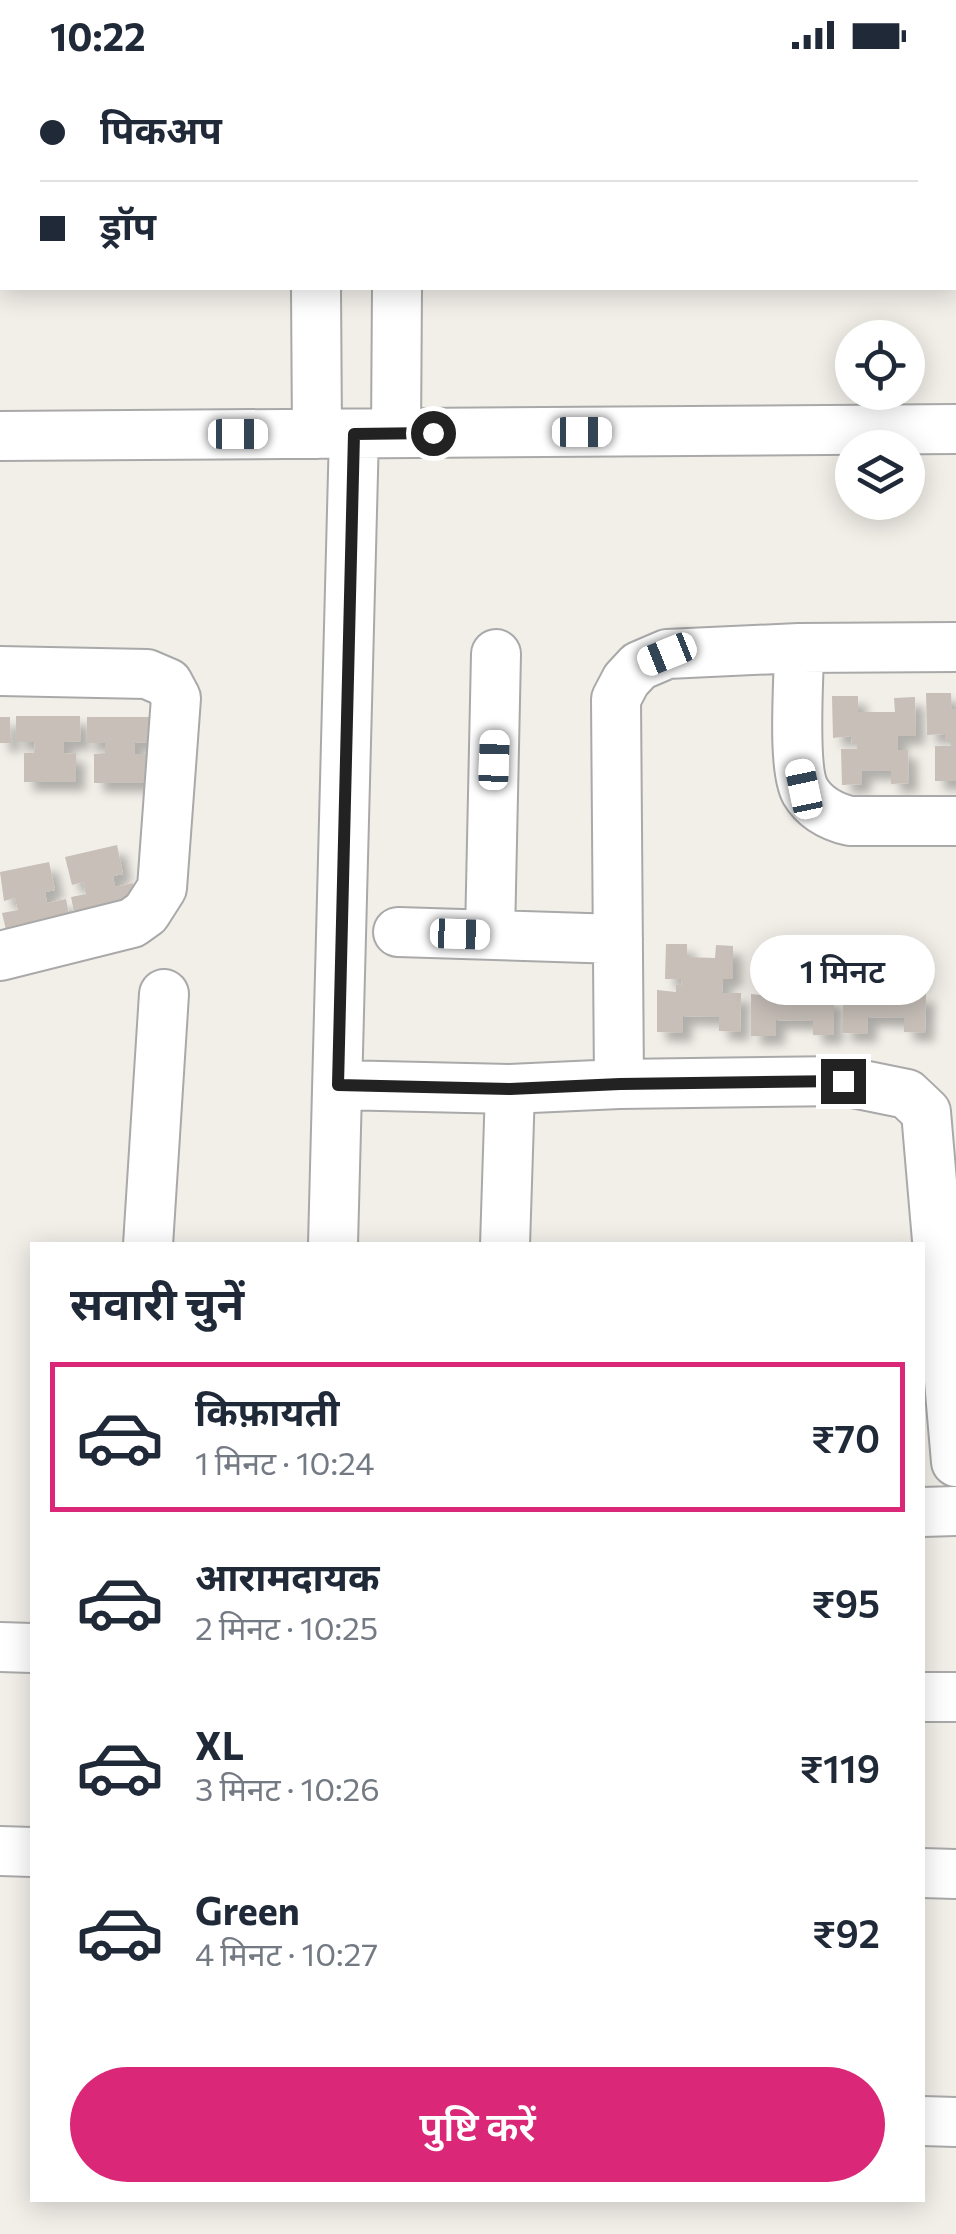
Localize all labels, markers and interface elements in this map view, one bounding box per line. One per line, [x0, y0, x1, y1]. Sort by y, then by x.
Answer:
text: 10:22 [50, 12, 146, 59]
text: पिकअप [100, 105, 222, 152]
text: ड्रॉप [100, 201, 156, 248]
map controls [835, 320, 925, 520]
button: locate [835, 320, 925, 410]
route start [411, 411, 456, 456]
car [552, 417, 612, 447]
car [208, 419, 268, 449]
button: layers [835, 430, 925, 520]
car [634, 629, 700, 679]
car [478, 729, 510, 791]
car [783, 757, 825, 821]
car [429, 918, 491, 950]
callout: 1 मिनट [750, 936, 936, 1006]
text: 1 मिनट [800, 950, 885, 990]
route end [821, 1059, 866, 1104]
text: सवारी चुनें [70, 1274, 244, 1329]
text: किफ़ायती [195, 1387, 339, 1434]
icon: car [75, 1392, 165, 1482]
text: ₹70 [811, 1414, 880, 1461]
text: 1 मिनट · 10:24 [195, 1442, 374, 1482]
text: आरामदायक [195, 1552, 379, 1599]
icon: car [75, 1557, 165, 1647]
text: ₹95 [811, 1579, 880, 1626]
text: 2 मिनट · 10:25 [195, 1607, 378, 1647]
text: XL [195, 1721, 244, 1768]
icon: car [75, 1722, 165, 1812]
text: ₹119 [800, 1744, 880, 1791]
text: 3 मिनट · 10:26 [195, 1768, 380, 1808]
text: Green [195, 1886, 300, 1933]
icon: car [75, 1887, 165, 1977]
text: ₹92 [812, 1909, 880, 1956]
text: 4 मिनट · 10:27 [195, 1933, 378, 1973]
button: पुष्टि करें [70, 2067, 885, 2182]

